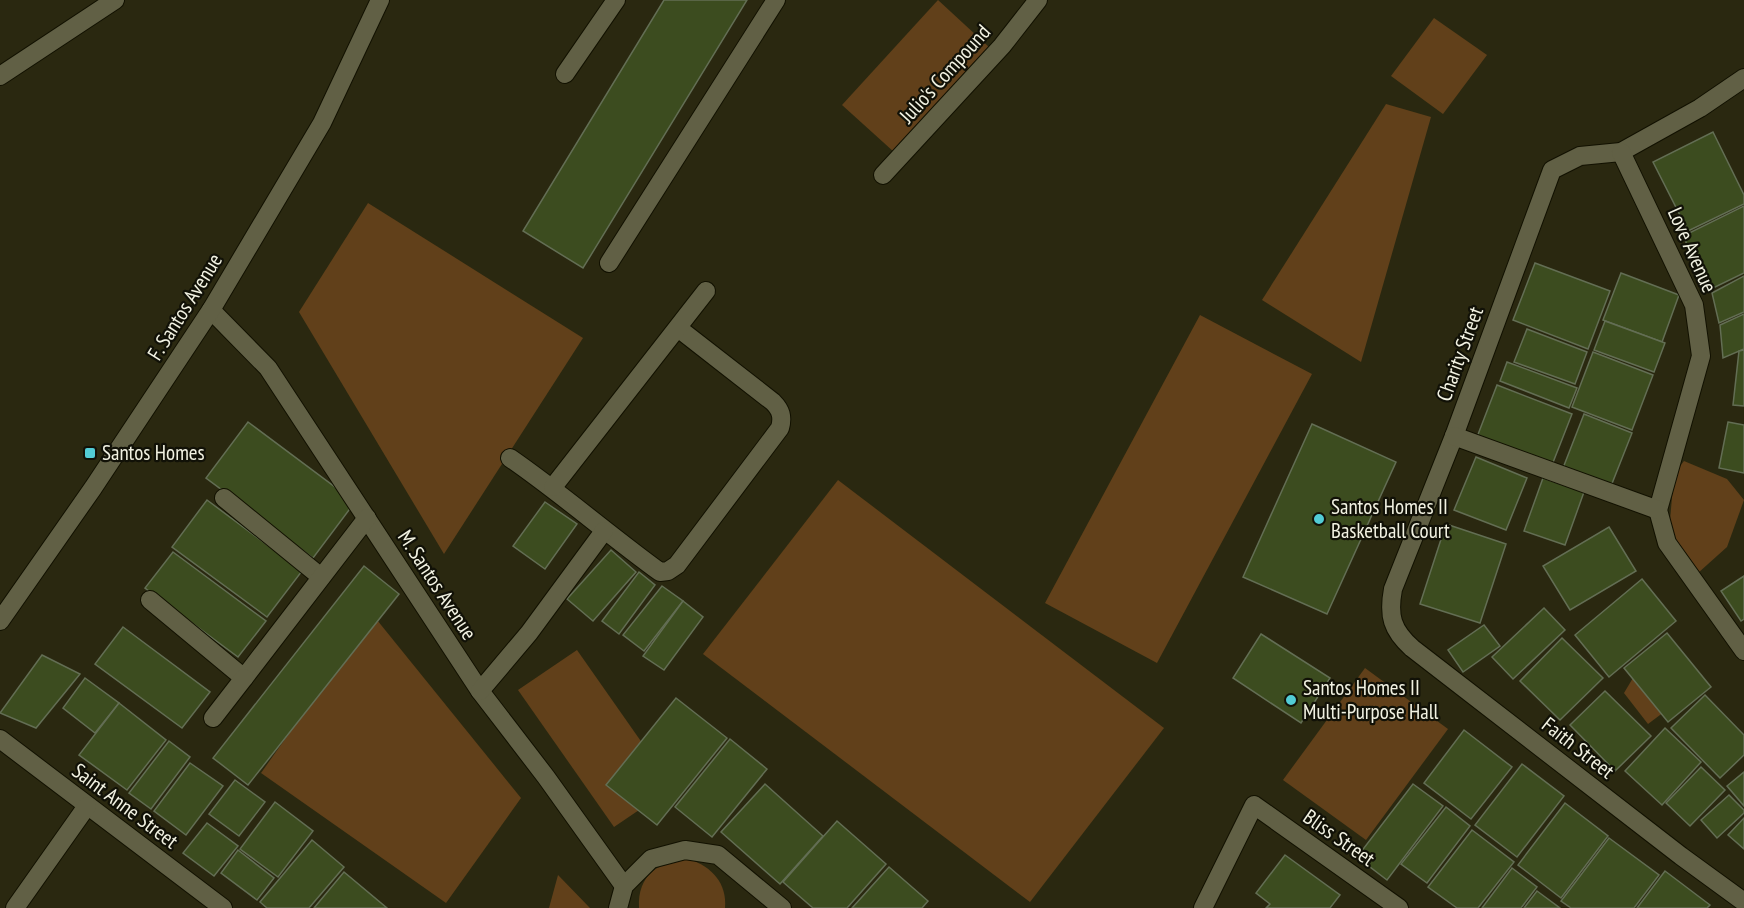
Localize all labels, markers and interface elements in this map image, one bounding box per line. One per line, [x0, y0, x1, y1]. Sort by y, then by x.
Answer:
street label: Julio's Compound [893, 19, 996, 129]
street label: Love Avenue [1662, 203, 1723, 297]
street label: F. Santos Avenue [141, 248, 228, 365]
street label: Charity Street [1430, 303, 1489, 405]
place label: Santos Homes [102, 439, 205, 466]
marker: Santos Homes [83, 446, 97, 460]
place label: Santos Homes II Basketball Court [1331, 493, 1450, 544]
marker: Santos Homes II Basketball Court [1312, 512, 1326, 526]
street label: M. Santos Avenue [392, 525, 483, 645]
place label: Santos Homes II Multi-Purpose Hall [1303, 674, 1439, 725]
marker: Santos Homes II Multi-Purpose Hall [1284, 693, 1298, 707]
street label: Faith Street [1537, 711, 1620, 784]
street label: Saint Anne Street [67, 757, 184, 854]
street label: Bliss Street [1298, 803, 1381, 872]

